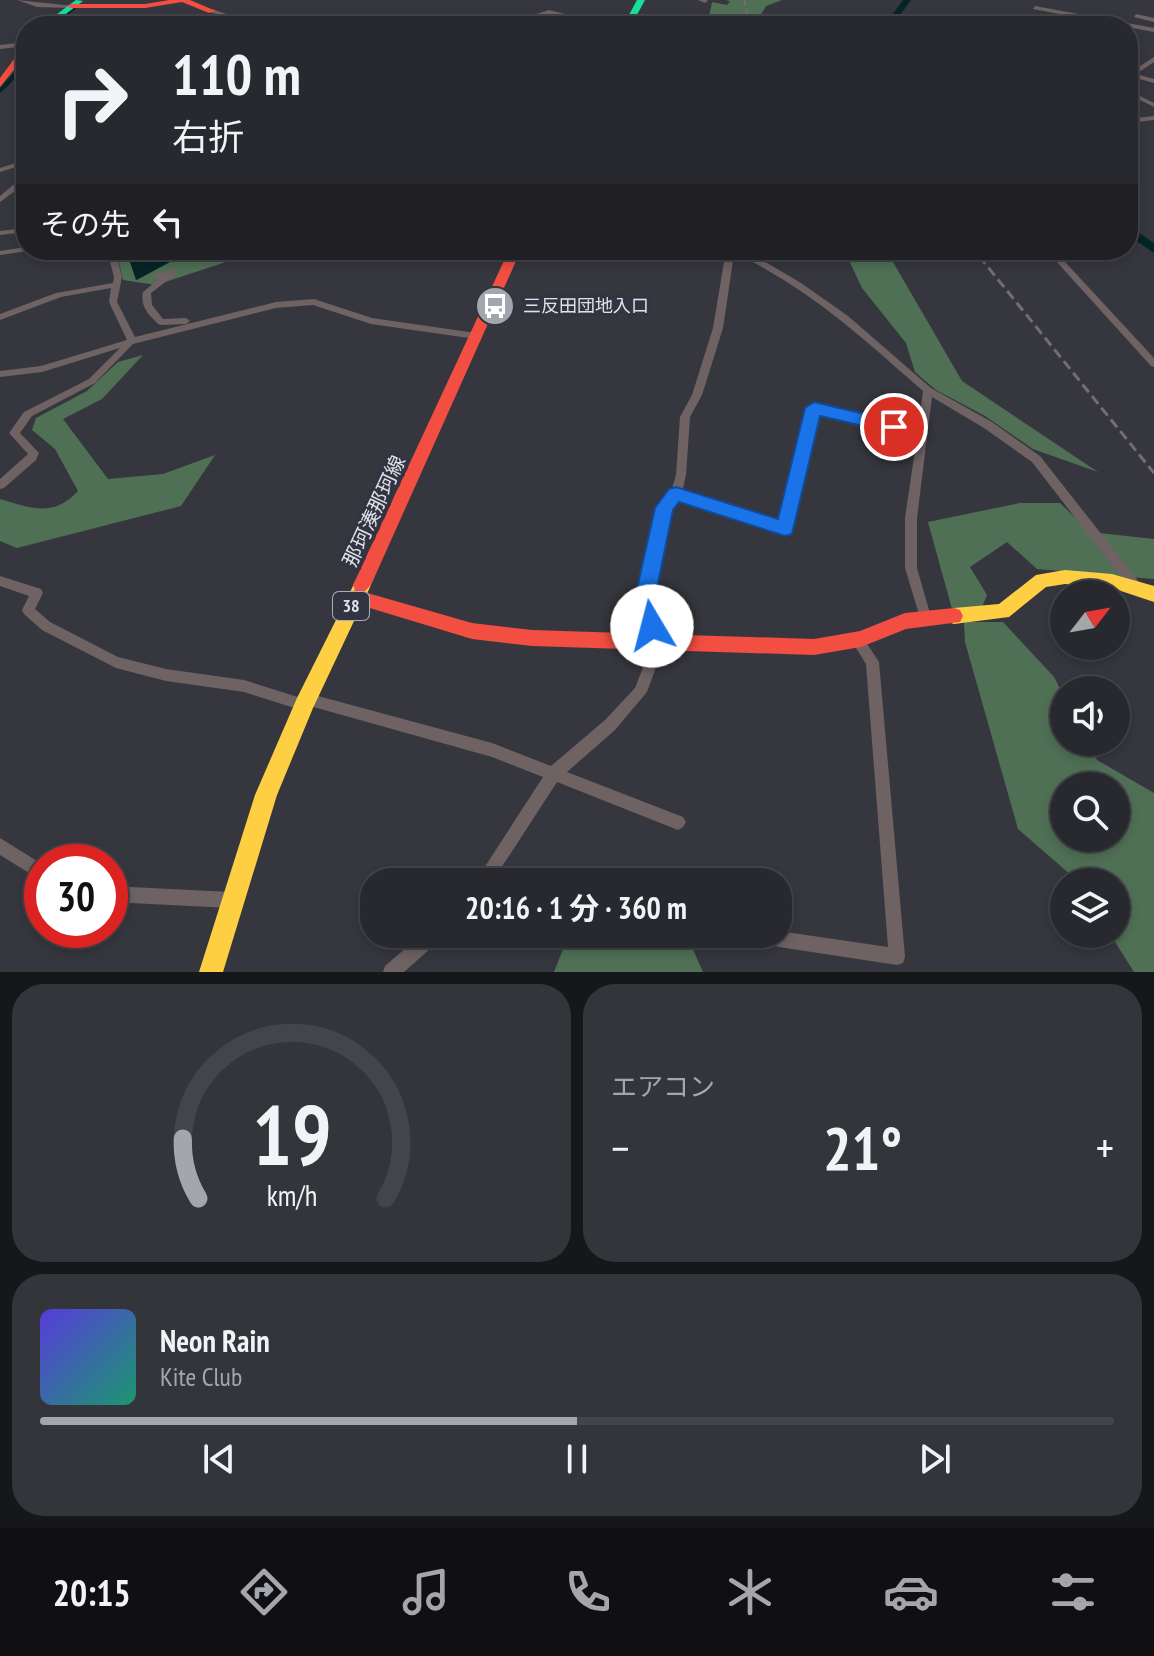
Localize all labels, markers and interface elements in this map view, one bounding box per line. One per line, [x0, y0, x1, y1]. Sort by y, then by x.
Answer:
text: 110 m [172, 38, 301, 110]
icon: right [40, 48, 144, 152]
text: 右折 [172, 113, 244, 160]
icon: left [146, 200, 190, 244]
text: その先 [40, 204, 130, 243]
bus stop icon: 三反田団地入口 [474, 285, 516, 327]
place label: 三反田団地入口 [523, 294, 649, 317]
pin [860, 393, 928, 461]
icon: arrive [872, 405, 916, 449]
street label: 那珂湊那珂線 [337, 451, 411, 571]
north arrow [1050, 580, 1130, 660]
map controls [1050, 580, 1130, 948]
position arrow [610, 584, 694, 668]
road number: 38 [333, 592, 369, 620]
button: sound [1050, 676, 1130, 756]
button: search [1050, 772, 1130, 852]
speed limit sign: 30 [24, 844, 128, 948]
button: layers [1050, 868, 1130, 948]
text: 20:16 · 1 分 · 360 m [465, 888, 687, 927]
text: エアコン [611, 1070, 715, 1103]
text: 19 [252, 1080, 331, 1188]
text: 21° [823, 1109, 902, 1187]
text: − [611, 1119, 629, 1176]
text: + [1096, 1119, 1114, 1176]
text: km/h [266, 1177, 317, 1214]
text: Neon Rain [160, 1321, 270, 1360]
text: Kite Club [160, 1360, 242, 1393]
icon: previous [197, 1437, 241, 1481]
icon: pause [555, 1437, 599, 1481]
icon: next [913, 1437, 957, 1481]
icon: directions [236, 1564, 292, 1620]
icon: music [398, 1564, 454, 1620]
icon: phone [560, 1564, 616, 1620]
icon: climate [722, 1564, 778, 1620]
icon: car [883, 1564, 939, 1620]
icon: filters [1045, 1564, 1101, 1620]
text: 20:15 [53, 1569, 131, 1616]

